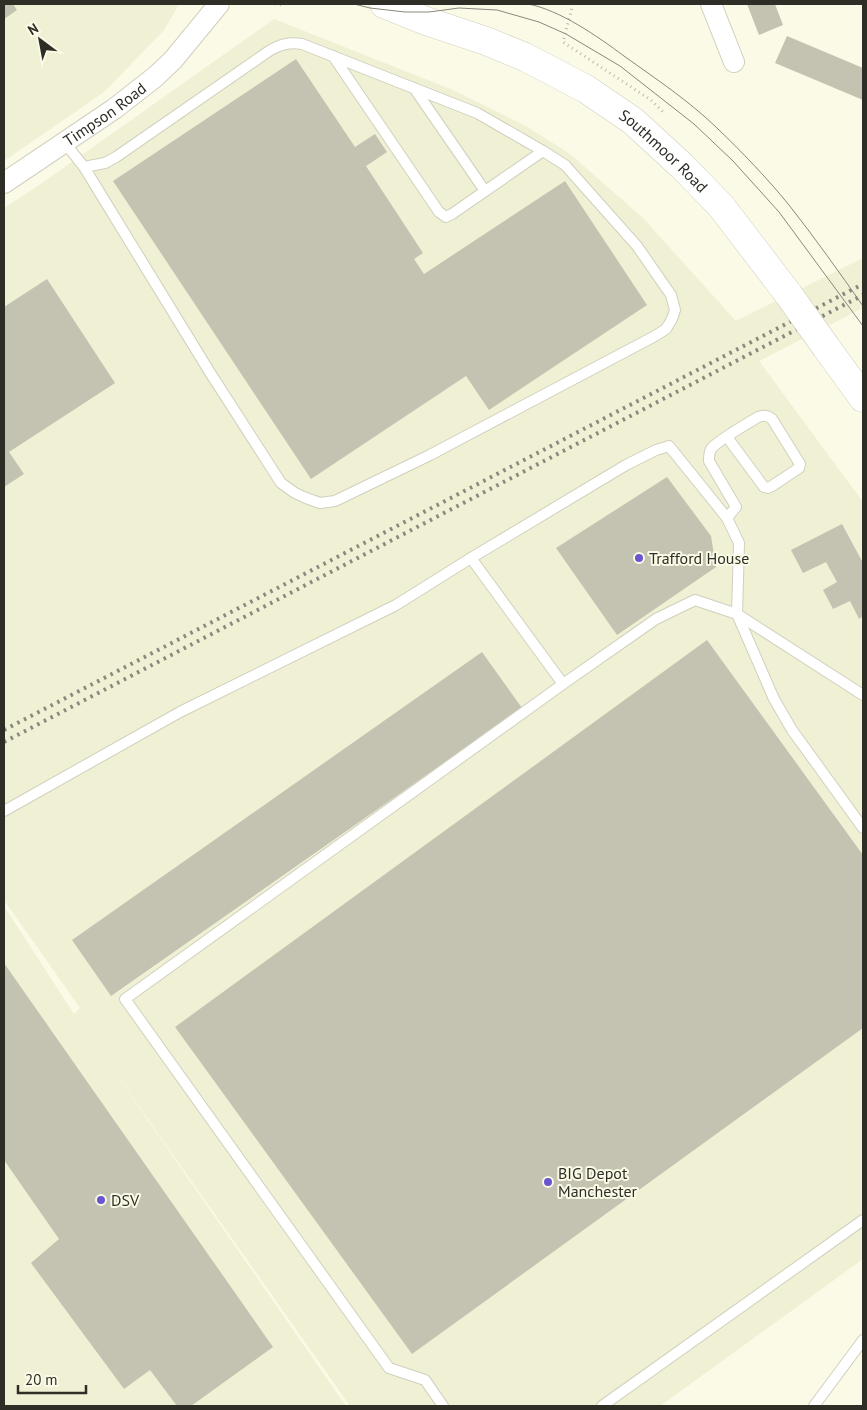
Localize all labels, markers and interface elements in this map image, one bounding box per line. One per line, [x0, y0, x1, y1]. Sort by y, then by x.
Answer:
north arrow [15, 15, 65, 65]
text: N [24, 19, 42, 39]
street label: Timpson Road [59, 78, 150, 150]
street label: Southmoor Road [616, 105, 712, 197]
place label: Trafford House [649, 548, 749, 568]
marker: Trafford House [633, 552, 645, 564]
place label: BIG Depot Manchester [558, 1163, 638, 1201]
marker: BIG Depot Manchester [542, 1176, 554, 1188]
place label: DSV [111, 1190, 140, 1210]
marker: DSV [95, 1194, 107, 1206]
scale bar [18, 1362, 85, 1394]
text: 20 m [25, 1370, 58, 1389]

